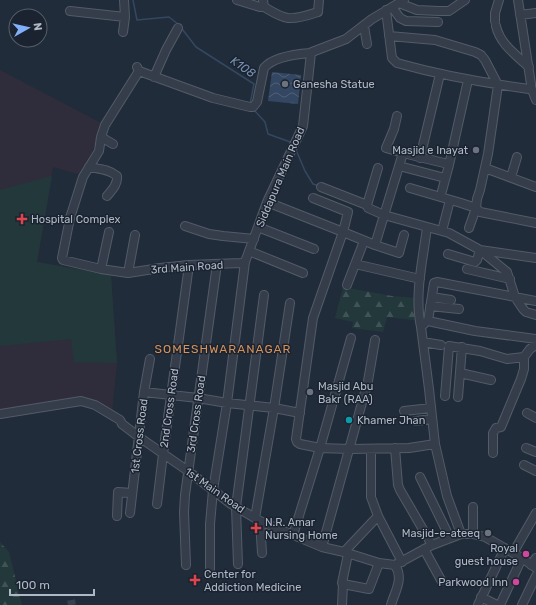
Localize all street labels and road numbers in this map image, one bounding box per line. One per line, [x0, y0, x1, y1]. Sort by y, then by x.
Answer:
street label: Siddapura Main Road [253, 125, 307, 229]
street label: 3rd Main Road [150, 258, 224, 277]
street label: 2nd Cross Road [157, 368, 182, 449]
street label: 3rd Cross Road [185, 375, 208, 453]
street label: 1st Cross Road [128, 398, 151, 474]
street label: 1st Main Road [182, 465, 247, 516]

